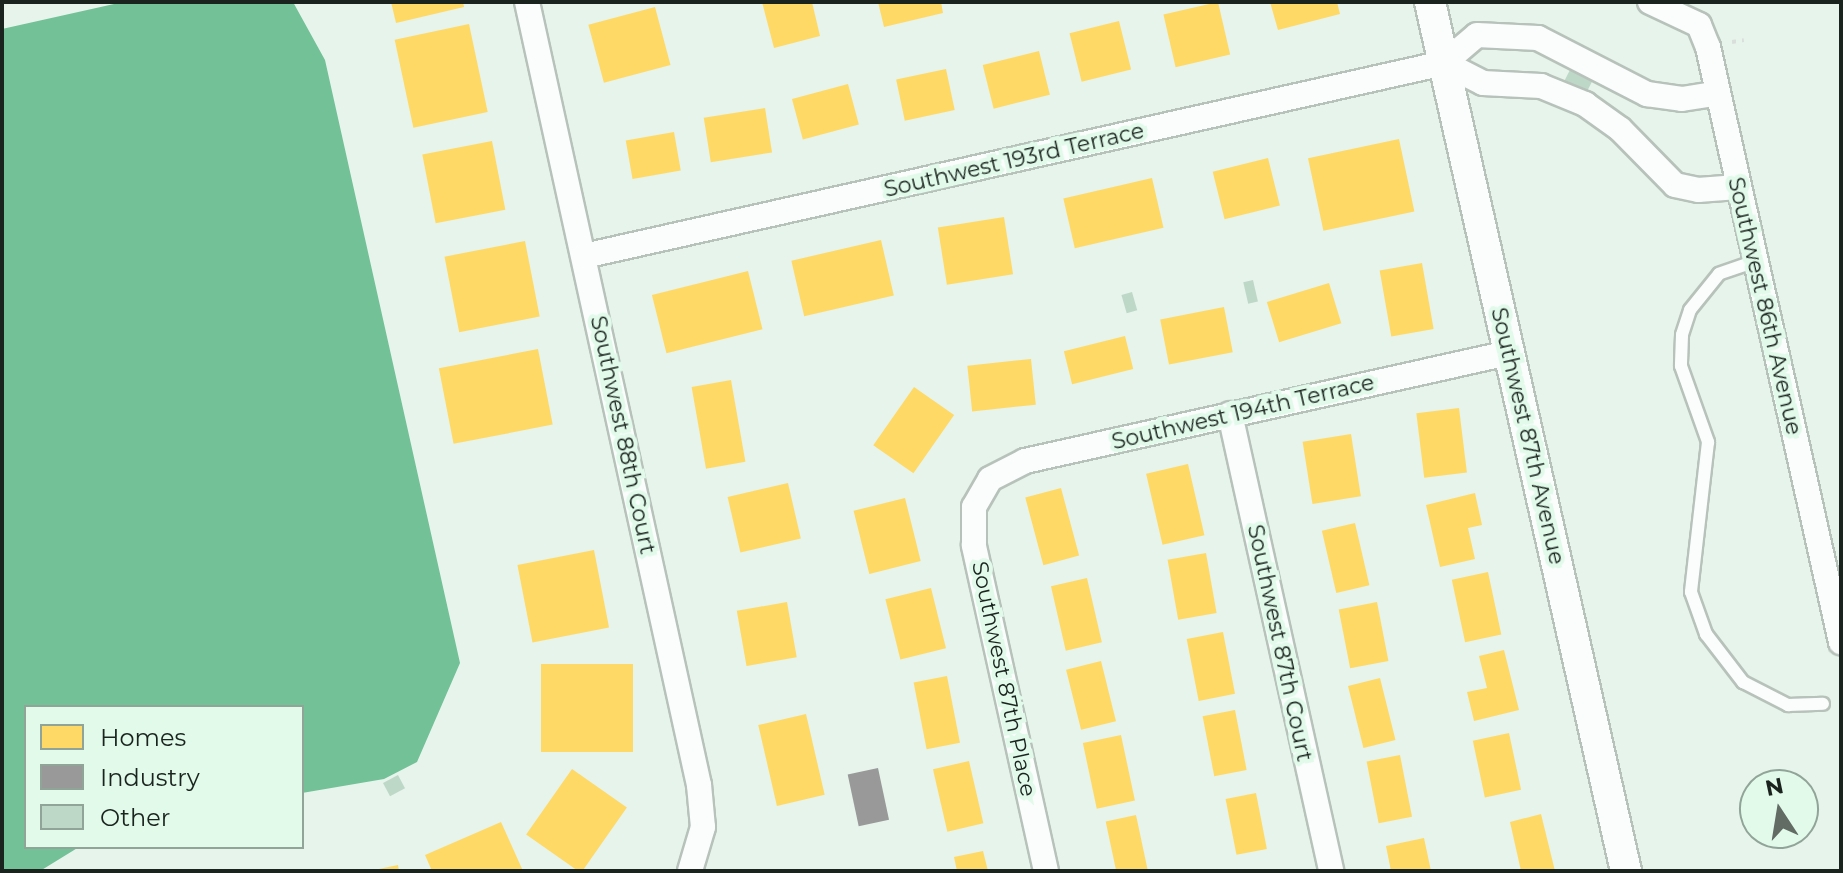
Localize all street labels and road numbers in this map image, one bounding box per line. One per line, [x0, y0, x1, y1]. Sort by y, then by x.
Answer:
street label: Southwest 193rd Terrace [881, 117, 1147, 203]
street label: Southwest 86th Avenue [1723, 175, 1807, 437]
street label: Southwest 87th Avenue [1486, 305, 1570, 567]
street label: Southwest 88th Court [585, 313, 661, 557]
street label: Southwest 194th Terrace [1109, 369, 1377, 455]
street label: Southwest 87th Court [1242, 522, 1318, 764]
street label: Southwest 87th Place [966, 559, 1042, 799]

